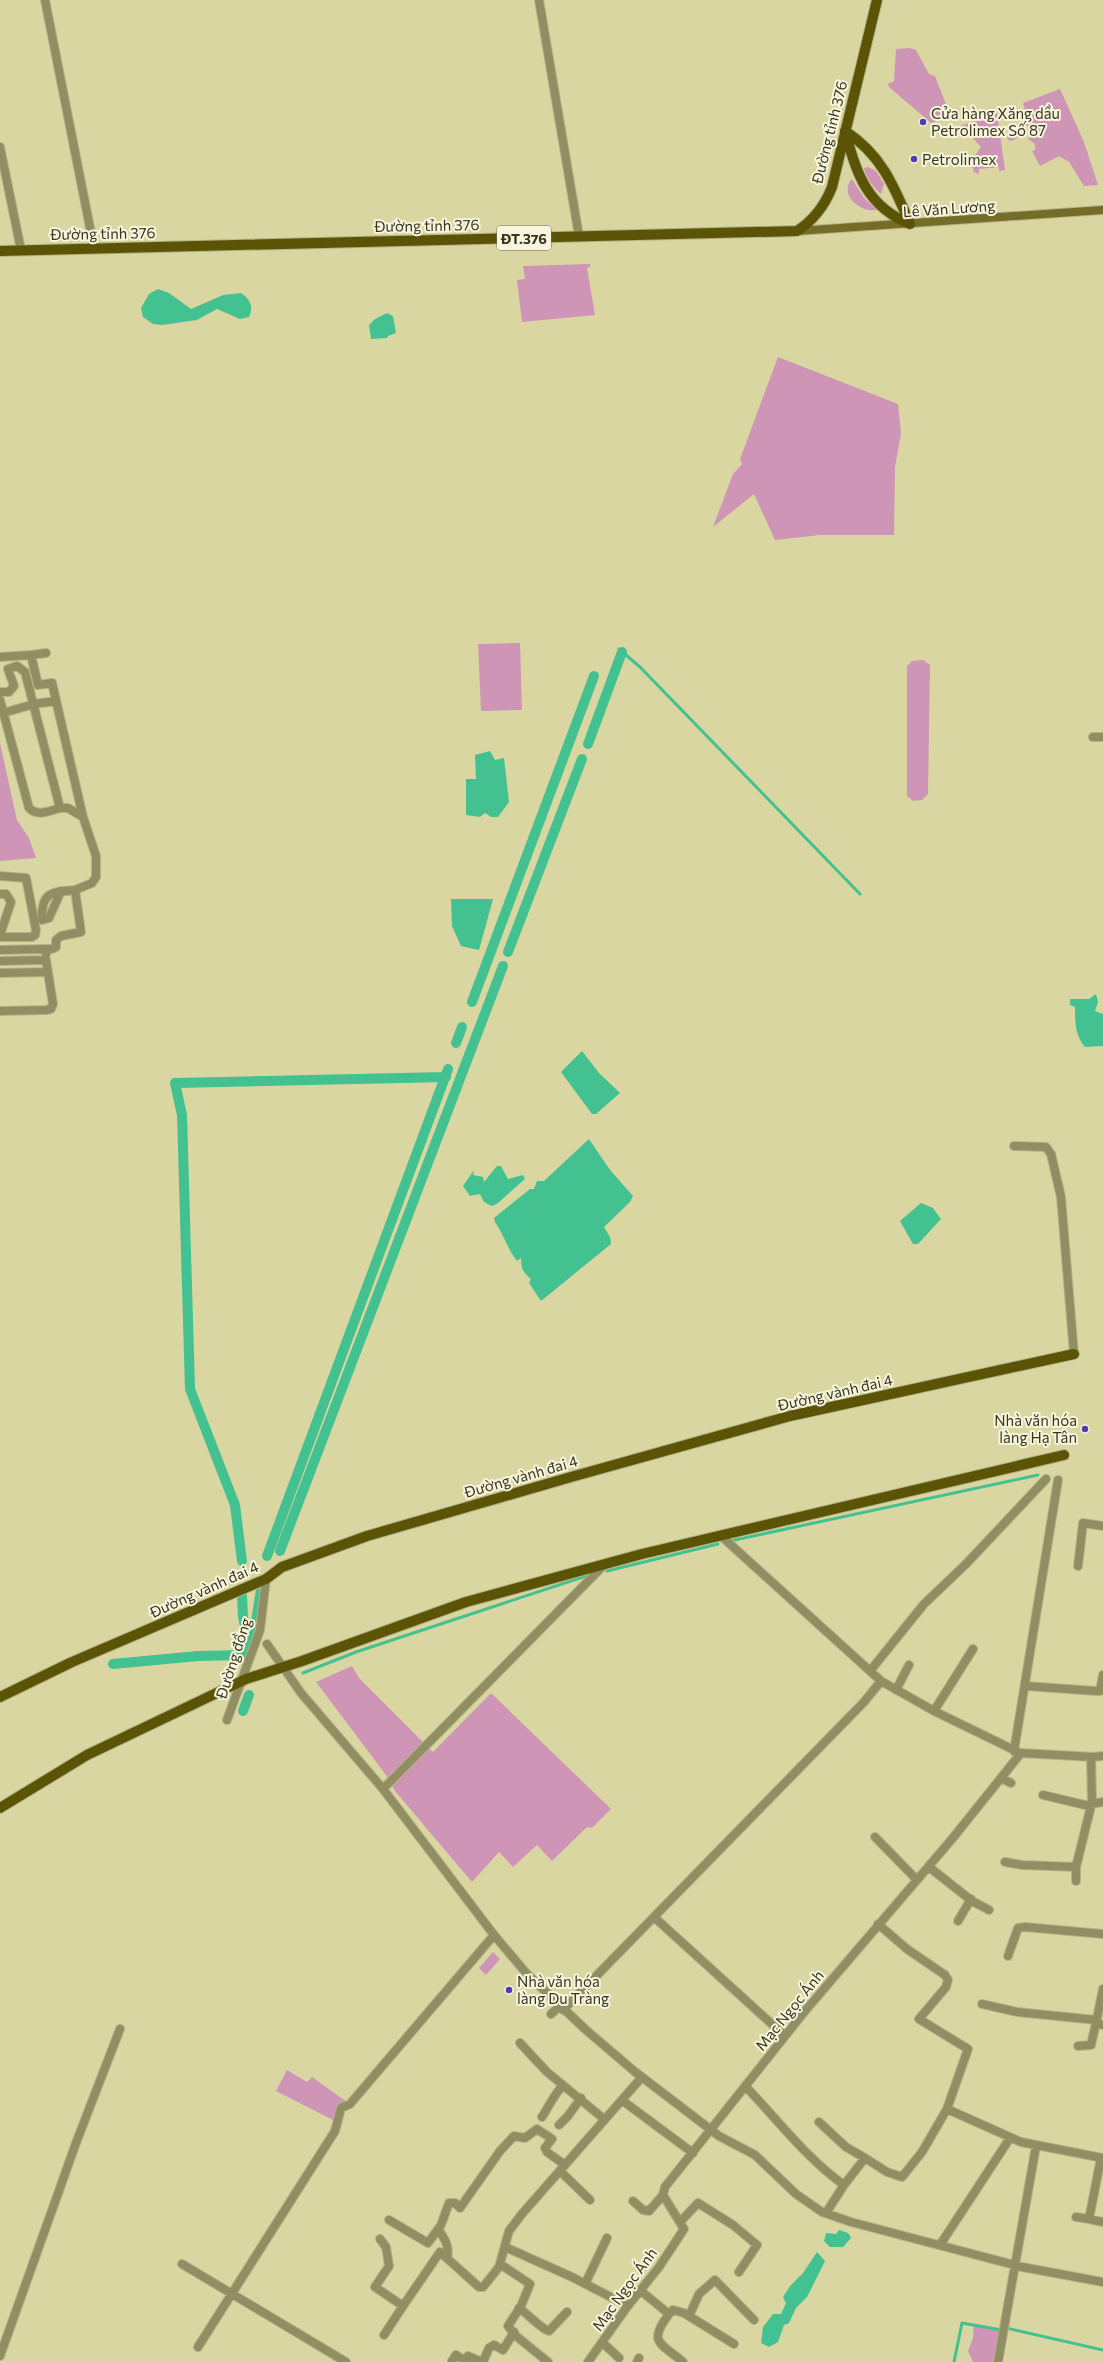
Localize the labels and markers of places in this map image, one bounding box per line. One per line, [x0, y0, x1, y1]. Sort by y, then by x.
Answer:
place label: Cửa hàng Xăng dầu Petrolimex Số 87 [931, 104, 1060, 139]
marker: Cửa hàng Xăng dầu Petrolimex Số 87 [918, 117, 928, 127]
place label: Petrolimex [922, 150, 996, 168]
marker: Petrolimex [909, 154, 919, 164]
place label: Nhà văn hóa làng Hạ Tân [994, 1411, 1077, 1446]
marker: Nhà văn hóa làng Hạ Tân [1080, 1424, 1090, 1434]
place label: Nhà văn hóa làng Du Tràng [517, 1972, 609, 2007]
marker: Nhà văn hóa làng Du Tràng [504, 1985, 514, 1995]

